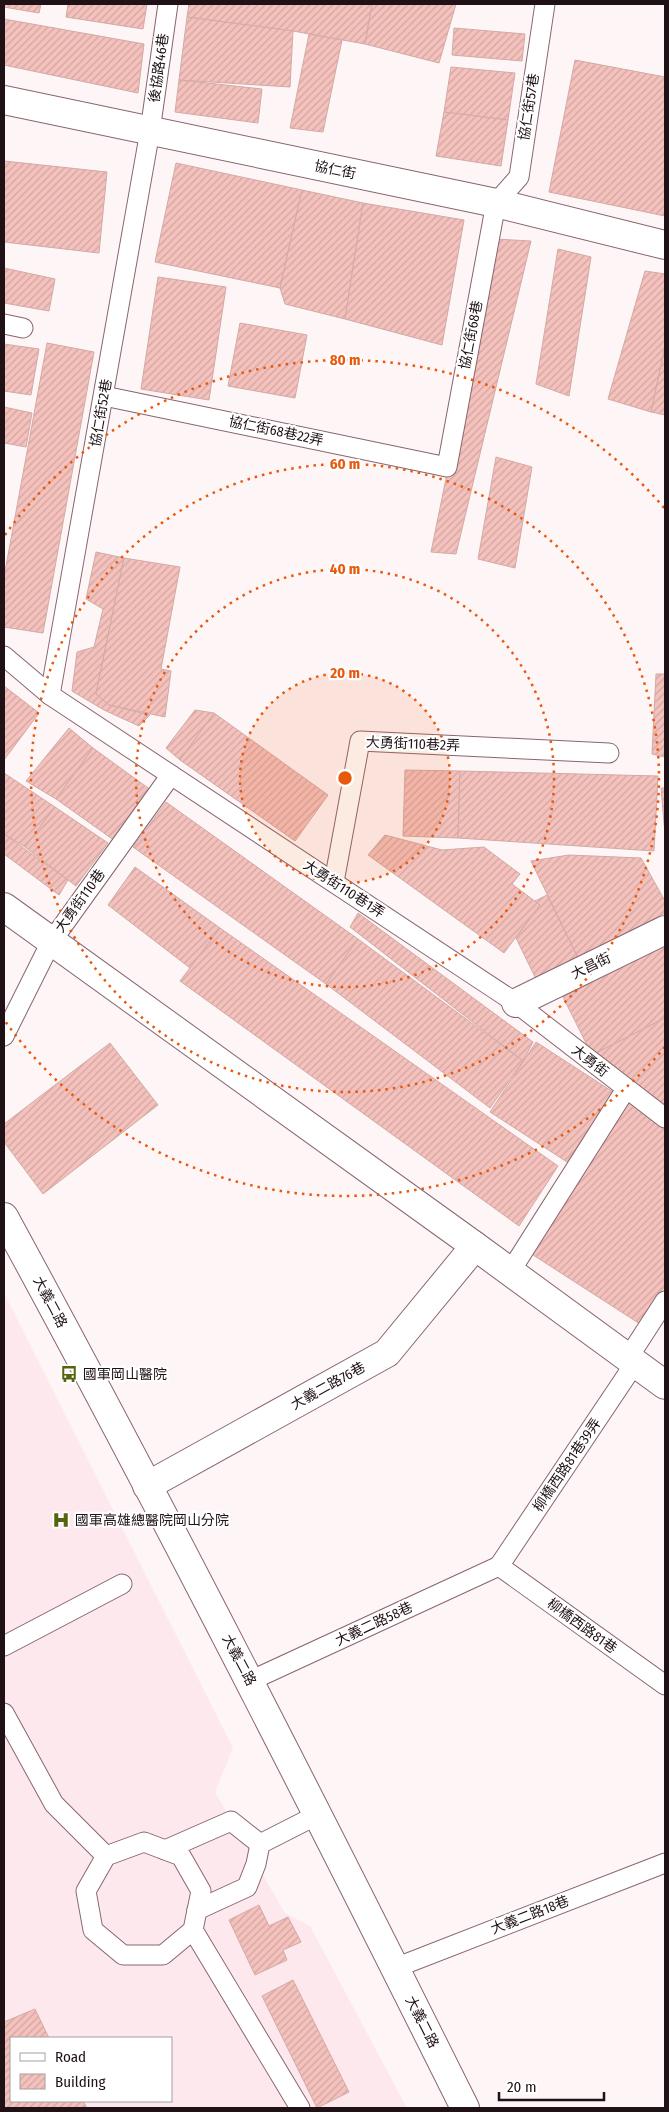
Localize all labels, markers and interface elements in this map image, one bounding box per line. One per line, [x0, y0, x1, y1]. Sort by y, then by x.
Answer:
street label: 後協路46巷 [146, 32, 172, 104]
street label: 協仁街57巷 [515, 72, 543, 142]
street label: 協仁街 [313, 157, 357, 183]
street label: 協仁街68巷 [456, 299, 486, 371]
text: 80 m [330, 351, 360, 369]
street label: 協仁街52巷 [87, 378, 115, 448]
street label: 協仁街68巷22弄 [227, 413, 325, 449]
text: 60 m [330, 455, 360, 473]
text: 40 m [330, 560, 360, 578]
text: 20 m [329, 664, 360, 682]
street label: 大勇街110巷2弄 [366, 734, 460, 754]
centre of rings [336, 769, 354, 787]
street label: 大勇街110巷1弄 [300, 856, 388, 922]
street label: 大勇街110巷 [51, 866, 109, 936]
street label: 大昌街 [568, 949, 614, 983]
street label: 大勇街 [568, 1041, 612, 1081]
street label: 大義二路 [29, 1273, 71, 1331]
street label: 大義二路76巷 [288, 1359, 368, 1413]
bus stop icon: 國軍岡山醫院 [59, 1364, 79, 1384]
place label: 國軍岡山醫院 [83, 1366, 167, 1383]
street label: 柳橋西路81巷39弄 [529, 1415, 605, 1515]
hospital icon: 國軍高雄總醫院岡山分院 [51, 1510, 71, 1530]
place label: 國軍高雄總醫院岡山分院 [75, 1512, 229, 1529]
street label: 柳橋西路81巷 [544, 1595, 620, 1657]
street label: 大義二路58巷 [333, 1599, 415, 1649]
street label: 大義二路 [218, 1631, 260, 1689]
street label: 大義二路18巷 [488, 1892, 572, 1938]
street label: 大義二路 [402, 1993, 442, 2051]
legend [10, 2037, 172, 2102]
text: Road [55, 2048, 86, 2066]
scale bar [499, 2070, 604, 2102]
text: Building [55, 2073, 106, 2091]
text: 20 m [507, 2078, 537, 2096]

